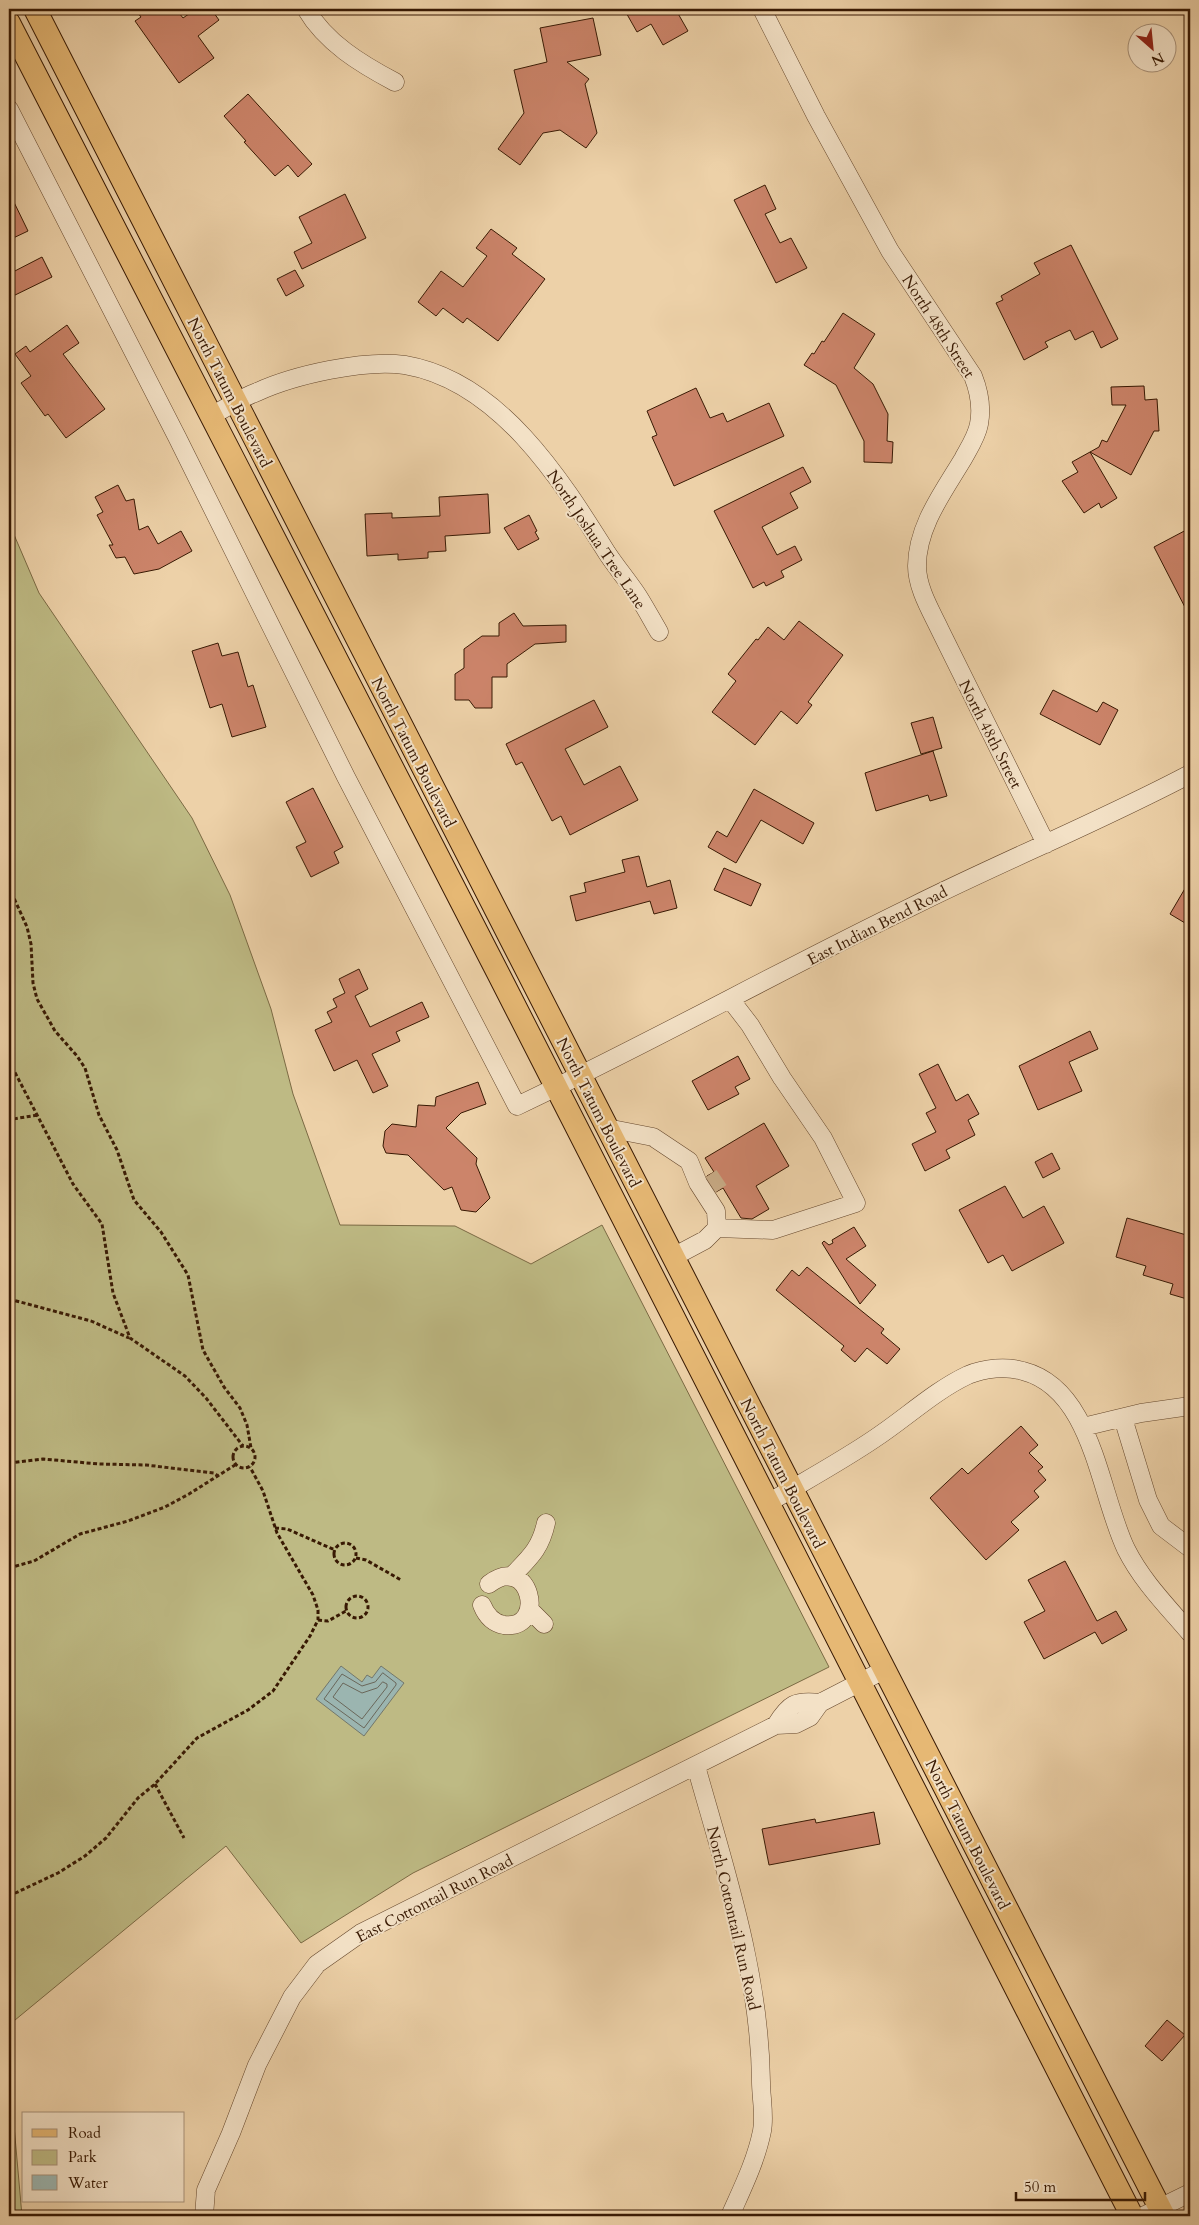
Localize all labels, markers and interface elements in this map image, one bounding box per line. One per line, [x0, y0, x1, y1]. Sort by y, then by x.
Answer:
north arrow [1126, 22, 1176, 72]
text: N [1148, 48, 1167, 70]
street label: North 48th Street [896, 271, 980, 383]
street label: North Tatum Boulevard [182, 314, 277, 472]
street label: North Joshua Tree Lane [541, 466, 651, 614]
street label: North Tatum Boulevard [366, 674, 461, 832]
street label: North 48th Street [953, 676, 1027, 793]
street label: East Indian Bend Road [804, 881, 952, 971]
street label: North Tatum Boulevard [551, 1034, 646, 1192]
street label: North Tatum Boulevard [735, 1395, 830, 1553]
street label: North Tatum Boulevard [920, 1756, 1015, 1914]
street label: North Cottontail Run Road [701, 1824, 765, 2013]
street label: East Cottontail Run Road [352, 1849, 517, 1948]
legend [22, 2112, 185, 2202]
text: Road [68, 2123, 101, 2143]
text: Park [68, 2147, 97, 2167]
scale bar [1016, 2170, 1145, 2202]
text: Water [67, 2173, 109, 2193]
text: 50 m [1024, 2177, 1056, 2197]

